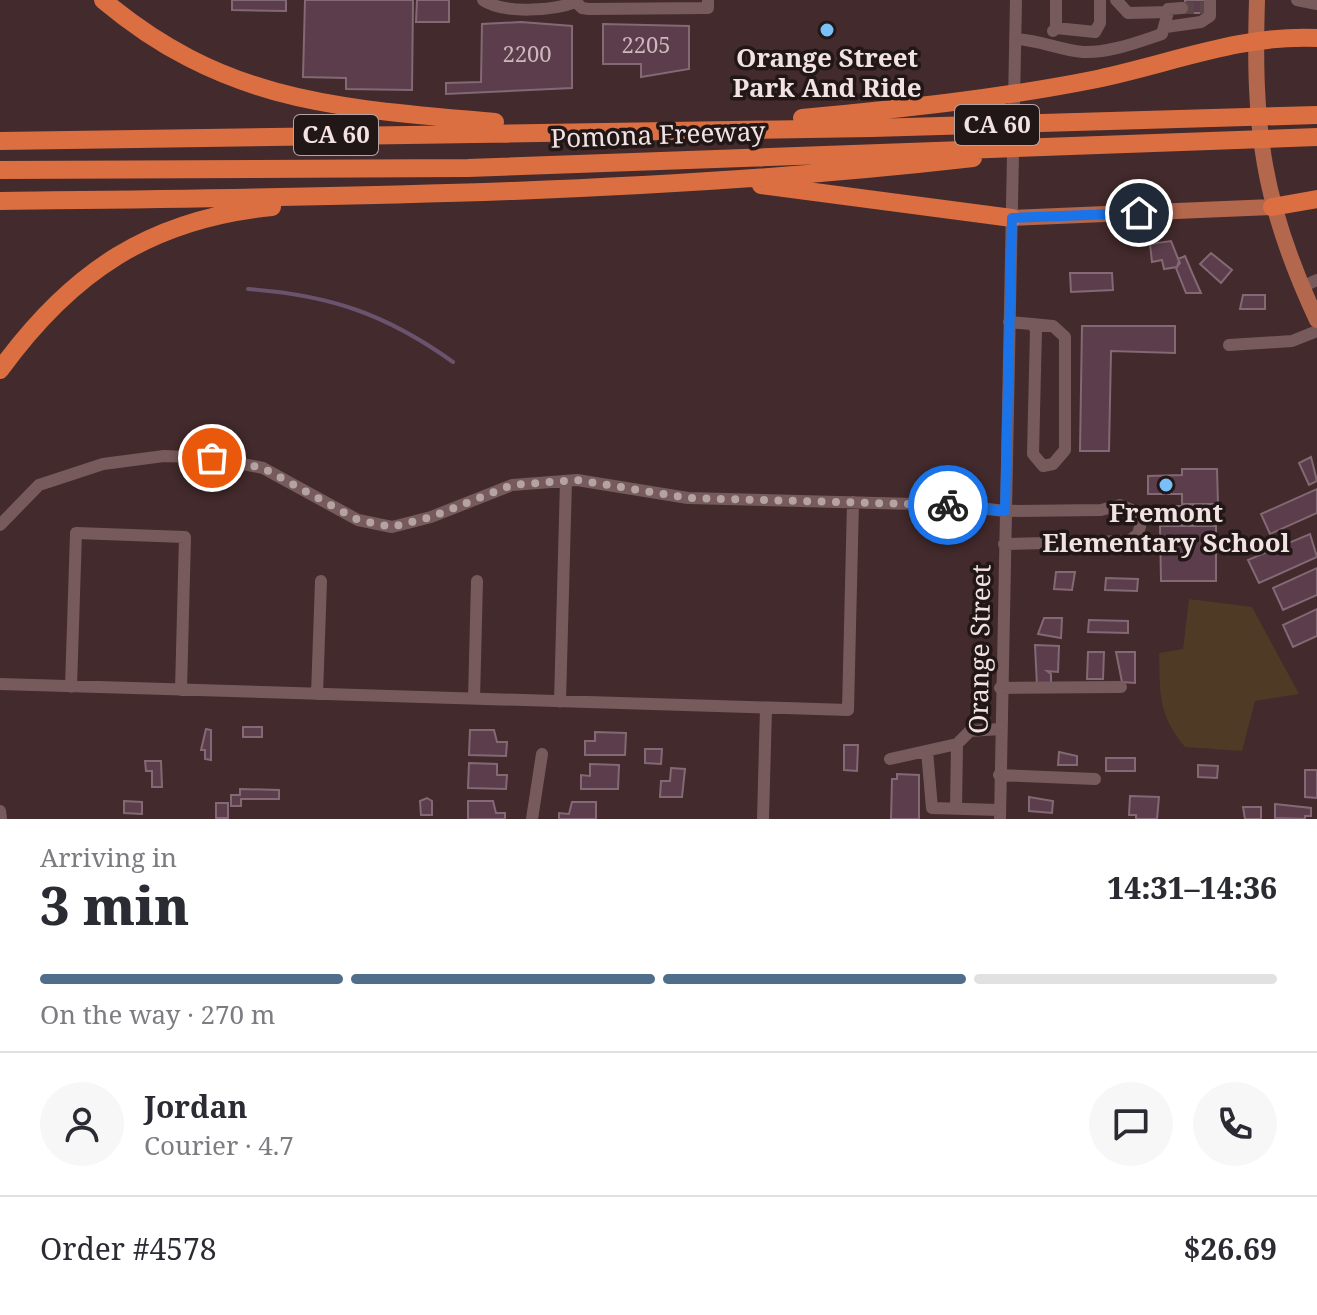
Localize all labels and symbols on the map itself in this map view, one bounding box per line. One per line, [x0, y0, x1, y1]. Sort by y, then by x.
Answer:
marker: Orange Street Park And Ride [818, 21, 836, 39]
house number: 2205 [621, 29, 671, 59]
house number: 2200 [502, 38, 552, 68]
place label: Orange Street Park And Ride [732, 39, 922, 105]
road number: CA 60 [955, 105, 1039, 145]
street label: Pomona Freeway [550, 112, 766, 156]
road number: CA 60 [294, 115, 378, 155]
pin [1105, 179, 1173, 247]
pin [178, 424, 246, 492]
courier [908, 465, 988, 545]
marker: Fremont Elementary School [1157, 476, 1175, 494]
place label: Fremont Elementary School [1042, 494, 1290, 560]
street label: Orange Street [960, 564, 998, 734]

